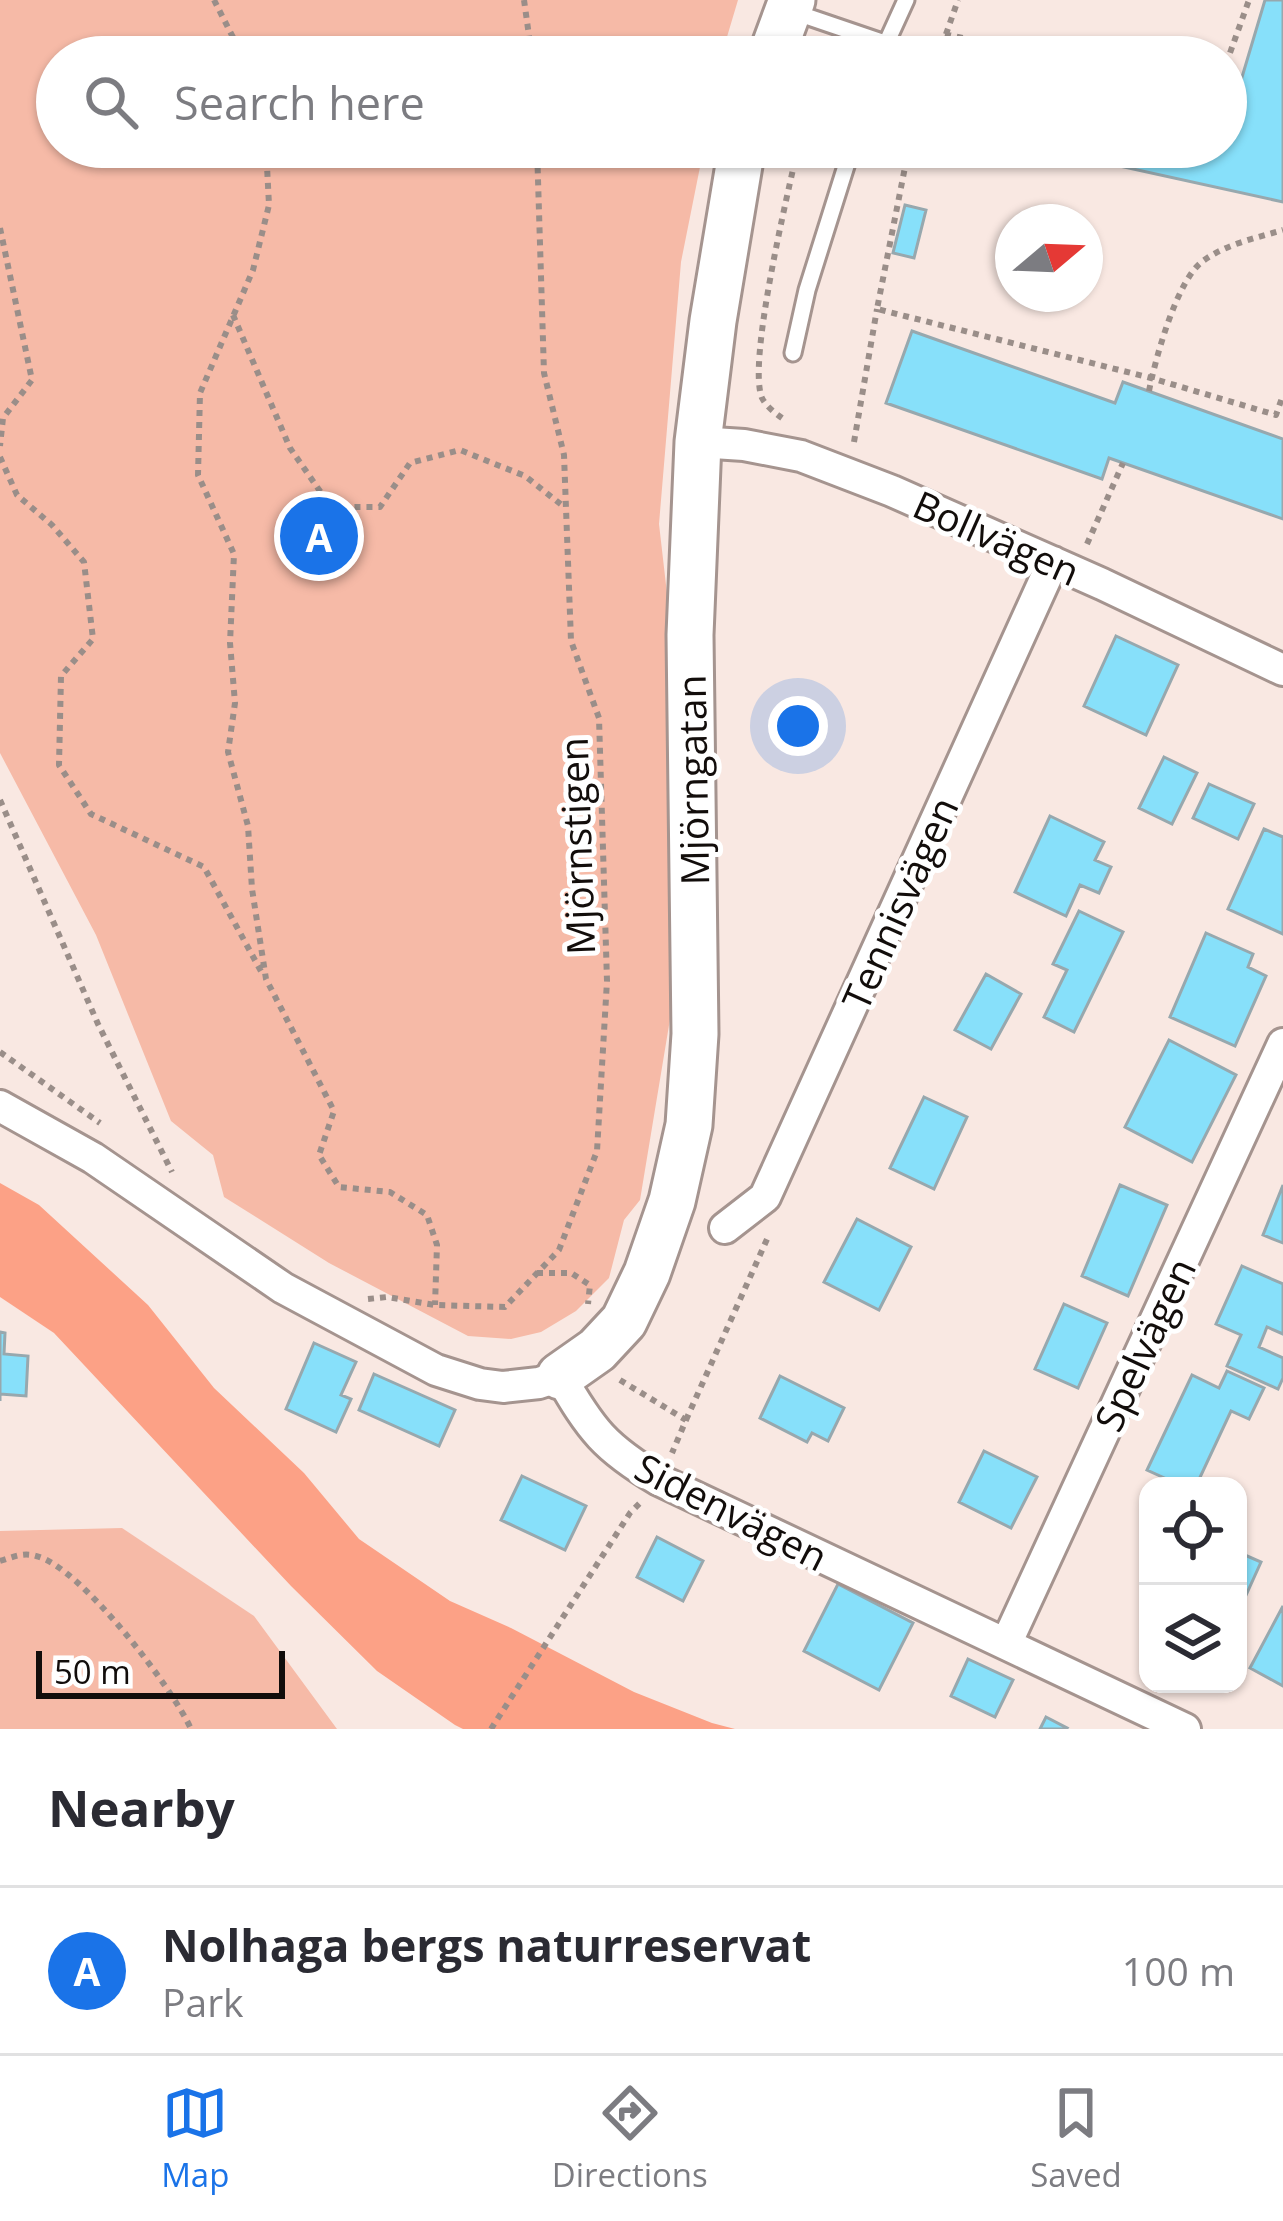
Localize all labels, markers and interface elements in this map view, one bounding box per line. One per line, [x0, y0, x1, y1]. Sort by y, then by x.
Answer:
search box [36, 36, 1247, 168]
icon: search [78, 69, 144, 135]
text: Search here [174, 72, 425, 133]
north arrow [995, 204, 1103, 312]
street label: Bollvägen [906, 477, 1088, 597]
pin: A [280, 491, 358, 581]
street label: Mjörngatan [664, 674, 720, 886]
your location [768, 696, 828, 756]
street label: Mjörnstigen [546, 736, 606, 956]
street label: Tennisvägen [828, 788, 970, 1018]
street label: Spelvägen [1081, 1249, 1207, 1439]
street label: Sidenvägen [627, 1440, 837, 1582]
map controls [1139, 1477, 1247, 1693]
button: locate [1139, 1477, 1247, 1585]
button: layers [1139, 1585, 1247, 1693]
scale bar [36, 1645, 285, 1698]
text: 50 m [54, 1649, 131, 1694]
text: Nearby [48, 1772, 235, 1842]
text: Nolhaga bergs naturreservat [162, 1914, 811, 1975]
text: A [74, 1944, 100, 1997]
text: 100 m [1122, 1944, 1235, 1997]
text: Park [162, 1975, 244, 2028]
tab: Map [161, 2080, 229, 2197]
tab: Directions [552, 2080, 708, 2197]
tab: Saved [1030, 2080, 1122, 2197]

